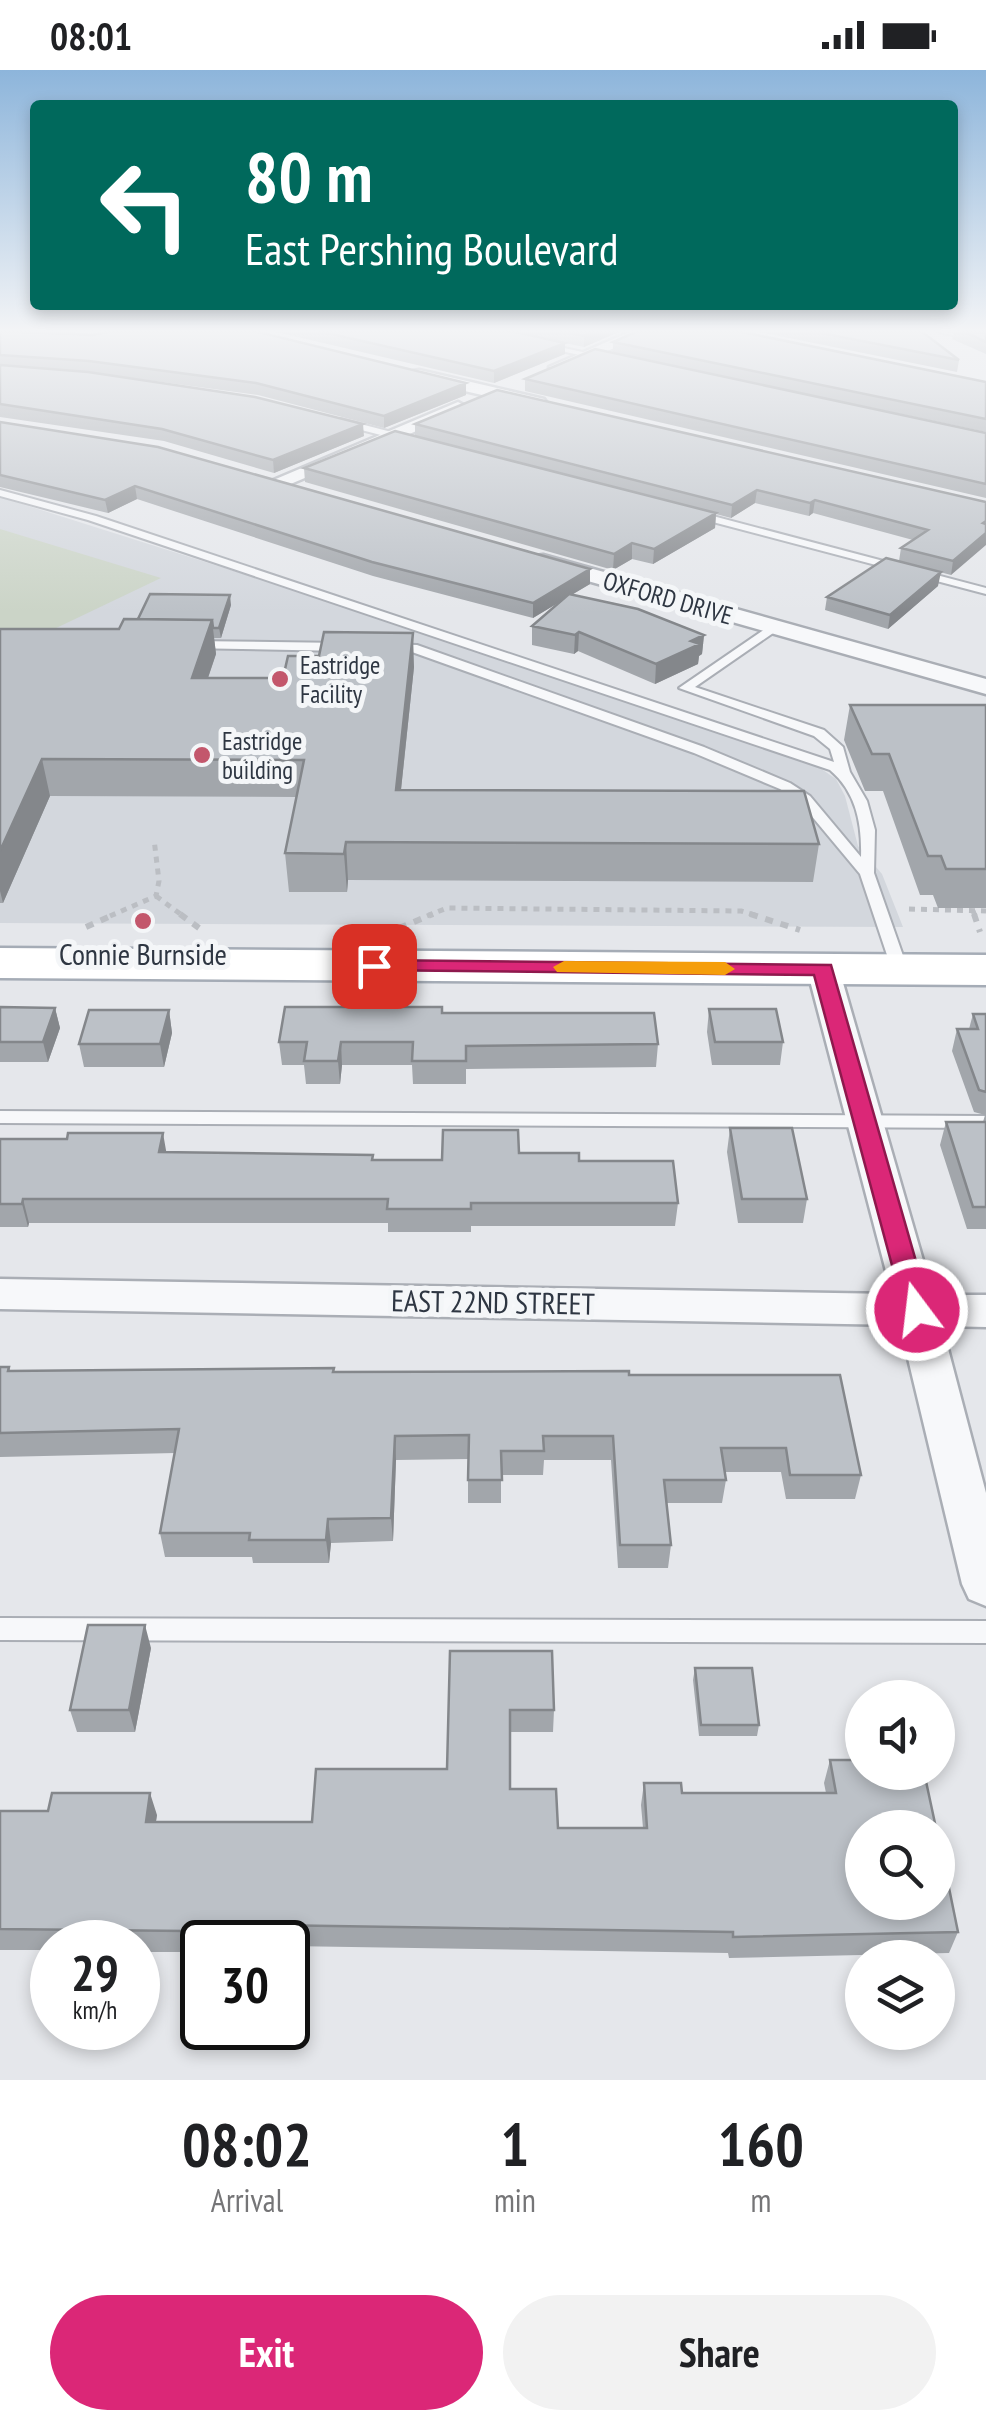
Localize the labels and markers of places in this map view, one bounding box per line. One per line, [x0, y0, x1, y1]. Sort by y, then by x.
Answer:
place label: Eastridge Facility [300, 649, 380, 710]
marker: Eastridge Facility [269, 668, 291, 690]
place label: Eastridge building [222, 725, 302, 786]
marker: Eastridge building [191, 744, 213, 766]
marker: Connie Burnside [132, 910, 154, 932]
pin [332, 924, 417, 1009]
place label: Connie Burnside [59, 934, 227, 973]

